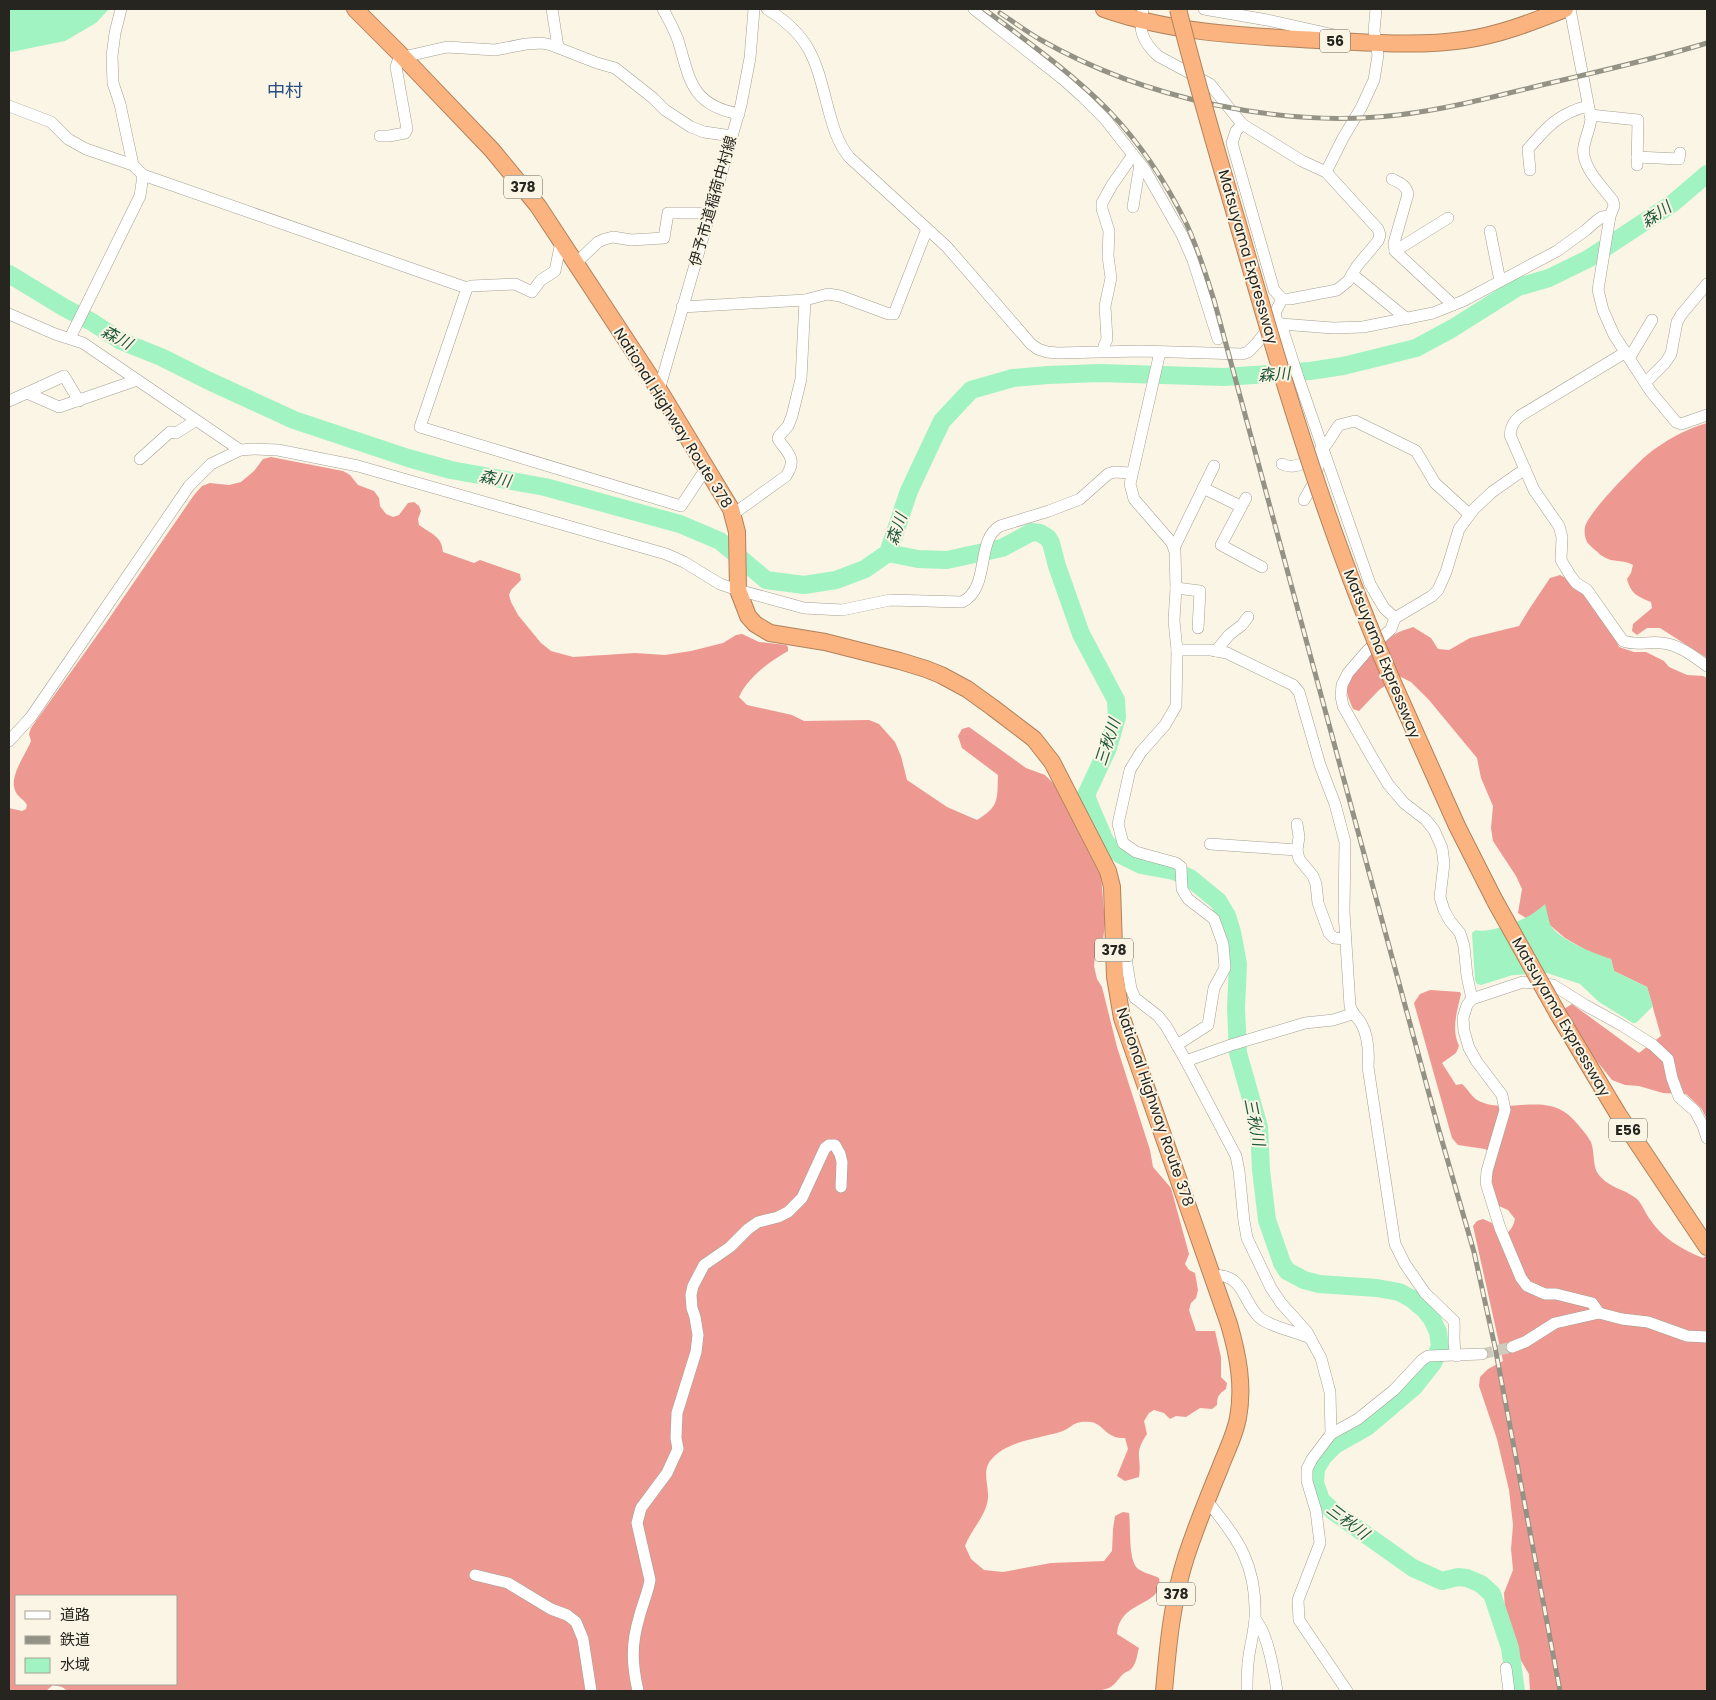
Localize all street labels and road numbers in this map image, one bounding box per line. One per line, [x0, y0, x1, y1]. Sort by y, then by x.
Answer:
road number: 56 [1320, 29, 1350, 52]
street label: 伊予市道稲荷中村線 [684, 133, 741, 269]
street label: Matsuyama Expressway [1213, 167, 1284, 347]
road number: 378 [504, 176, 542, 198]
street label: National Highway Route 378 [609, 323, 738, 512]
street label: Matsuyama Expressway [1339, 566, 1426, 742]
street label: Matsuyama Expressway [1507, 933, 1616, 1101]
road number: 378 [1095, 938, 1133, 962]
street label: National Highway Route 378 [1111, 1005, 1199, 1209]
road number: E56 [1609, 1118, 1647, 1142]
road number: 378 [1157, 1582, 1195, 1606]

